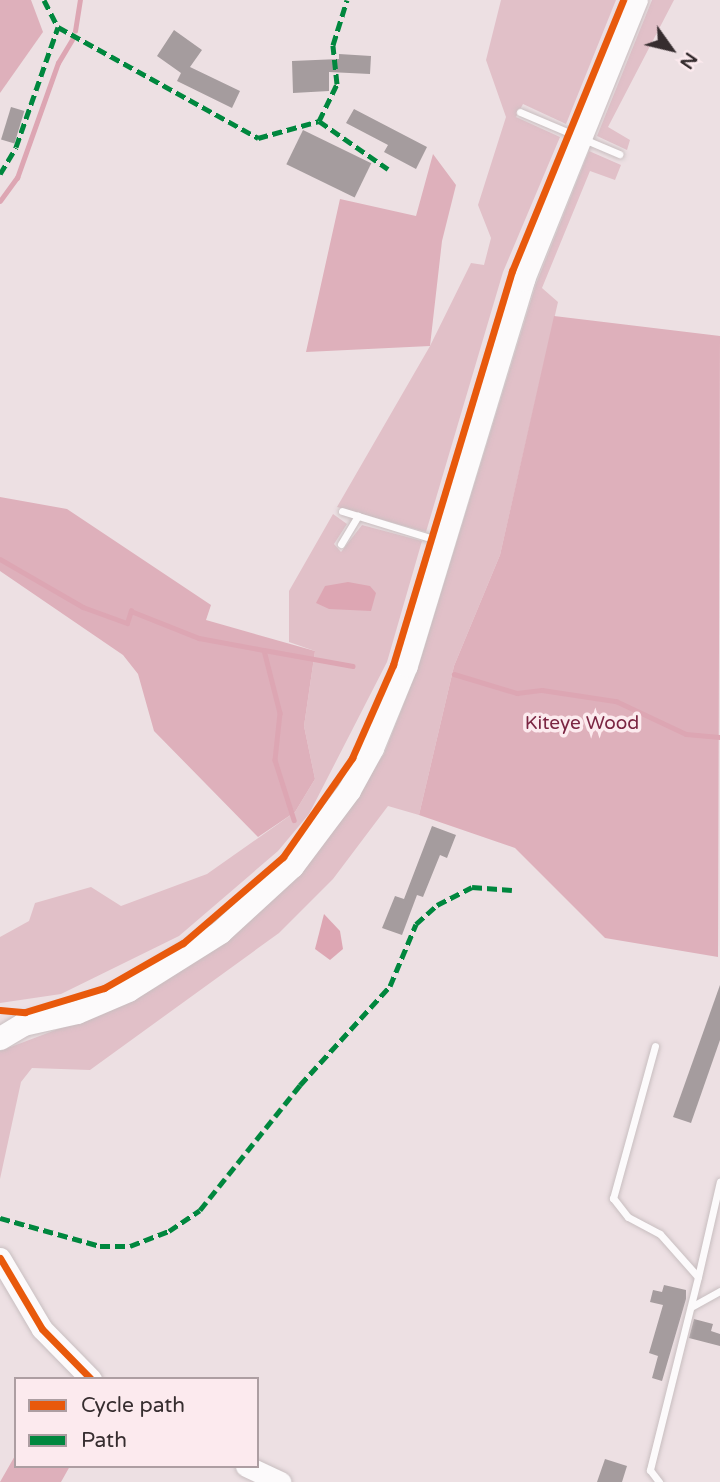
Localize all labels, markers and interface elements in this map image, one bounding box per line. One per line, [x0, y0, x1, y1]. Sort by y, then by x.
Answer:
north arrow [636, 14, 706, 84]
text: N [675, 48, 702, 73]
park label: Kiteye Wood [525, 713, 639, 735]
legend [14, 1377, 259, 1468]
text: Cycle path [81, 1393, 185, 1418]
text: Path [81, 1428, 127, 1453]

